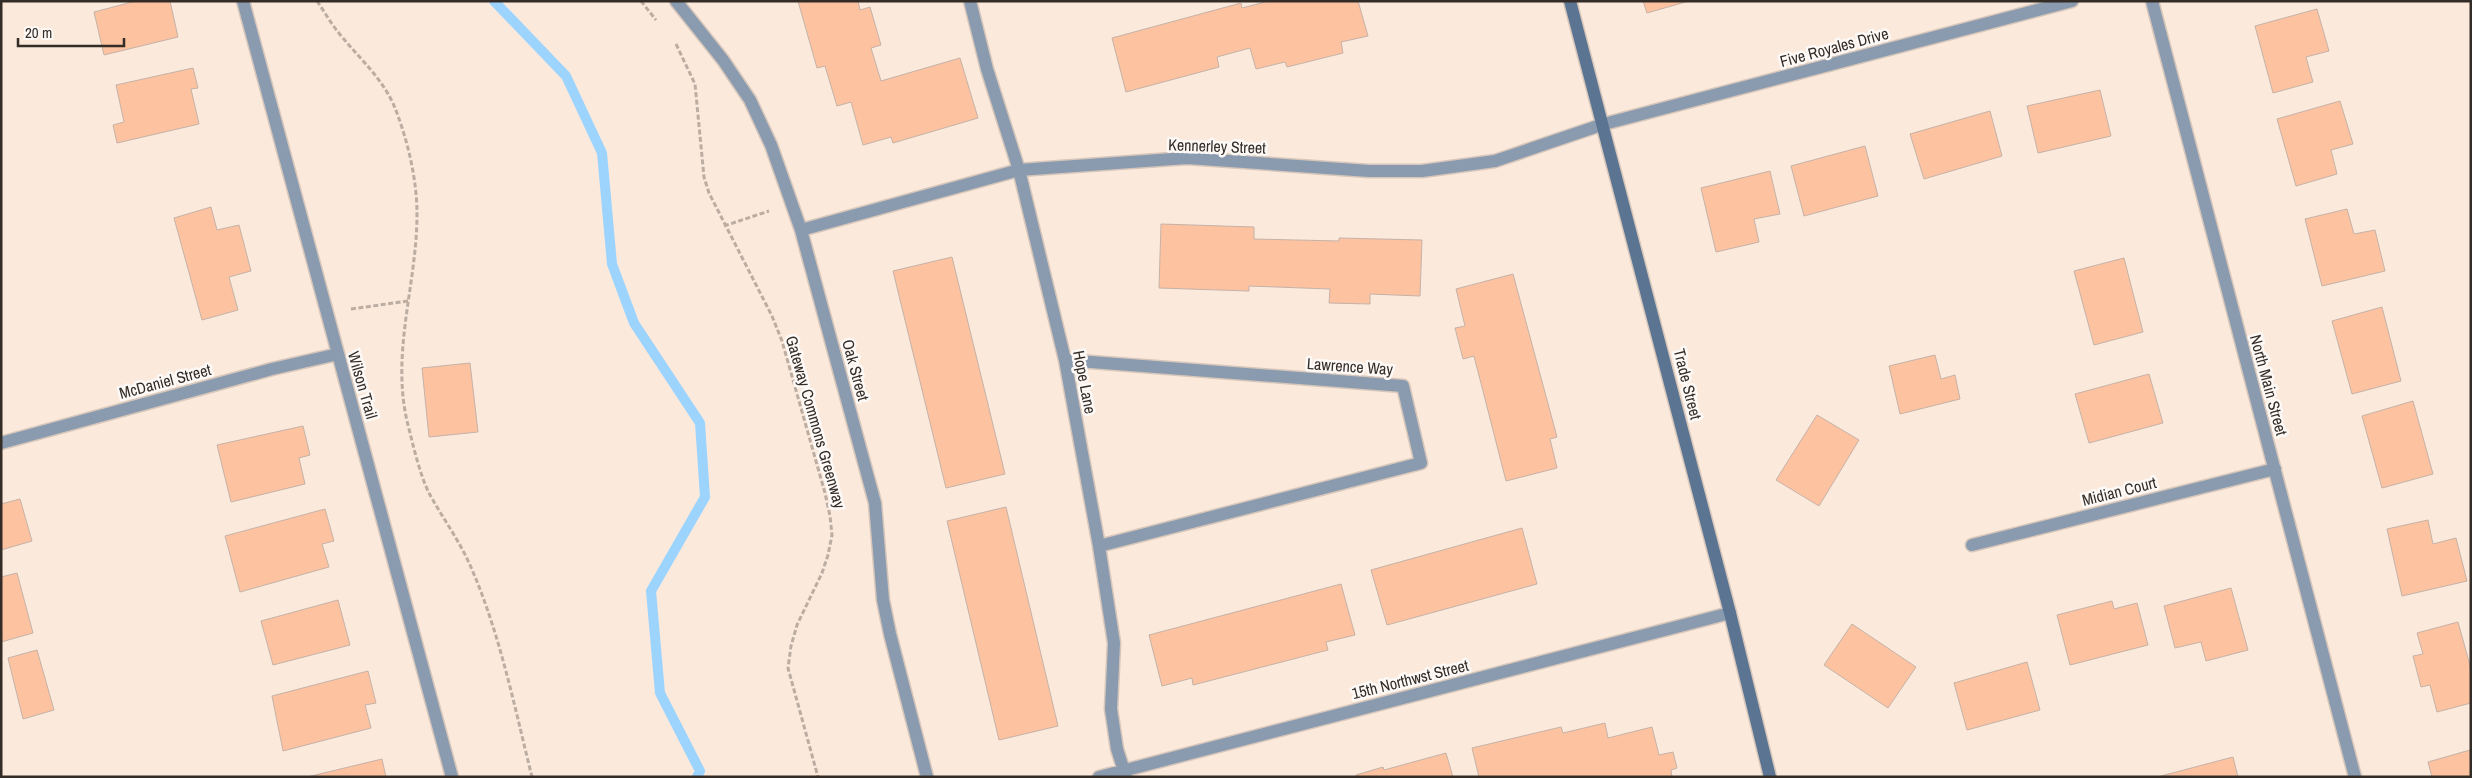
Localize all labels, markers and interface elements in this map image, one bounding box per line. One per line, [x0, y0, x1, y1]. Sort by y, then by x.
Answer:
scale bar [18, 15, 124, 47]
text: 20 m [25, 22, 52, 43]
street label: Five Royales Drive [1777, 22, 1891, 72]
street label: Kennerley Street [1168, 133, 1267, 159]
street label: North Main Street [2245, 332, 2293, 438]
street label: Gateway Commons Greenway [781, 333, 851, 511]
street label: Oak Street [837, 337, 875, 403]
street label: Trade Street [1669, 346, 1708, 422]
street label: Hope Lane [1068, 348, 1102, 416]
street label: Wilson Trail [343, 349, 383, 421]
street label: Lawrence Way [1306, 352, 1394, 380]
street label: McDaniel Street [117, 358, 214, 404]
street label: Midian Court [2080, 471, 2159, 511]
street label: 15th Northwst Street [1349, 654, 1471, 704]

